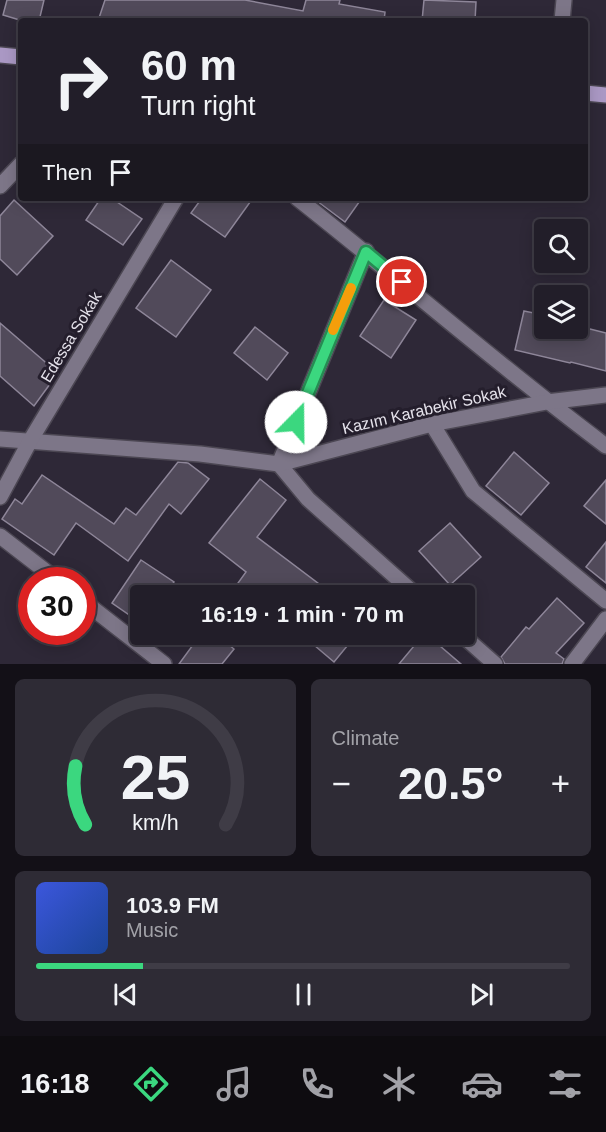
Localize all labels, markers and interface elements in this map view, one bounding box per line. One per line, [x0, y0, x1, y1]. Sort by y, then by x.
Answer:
icon: right [42, 42, 120, 120]
text: 60 m [141, 42, 237, 89]
text: Turn right [141, 91, 256, 121]
icon: arrive [104, 156, 137, 189]
text: Then [42, 160, 92, 185]
map controls [534, 219, 588, 339]
button: search [534, 219, 588, 273]
pin [376, 256, 427, 307]
icon: arrive [385, 265, 418, 298]
button: layers [534, 285, 588, 339]
street label: Edessa Sokak [37, 288, 105, 385]
street label: Kazım Karabekir Sokak [341, 383, 508, 437]
position arrow [264, 390, 328, 454]
speed limit sign: 30 [18, 567, 96, 645]
text: 16:19 · 1 min · 70 m [201, 602, 404, 627]
text: Climate [332, 727, 399, 749]
text: 25 [121, 743, 190, 812]
text: 20.5° [398, 758, 504, 809]
text: − [332, 765, 351, 802]
text: + [551, 765, 570, 802]
text: km/h [132, 811, 178, 835]
text: 103.9 FM [126, 893, 219, 918]
text: Music [126, 919, 178, 941]
icon: previous [109, 978, 142, 1011]
icon: pause [287, 978, 320, 1011]
icon: next [465, 978, 498, 1011]
icon: directions [130, 1063, 172, 1105]
icon: music [213, 1063, 255, 1105]
icon: phone [296, 1063, 338, 1105]
icon: climate [378, 1063, 420, 1105]
icon: car [461, 1063, 503, 1105]
icon: filters [544, 1063, 586, 1105]
text: 16:18 [20, 1069, 89, 1099]

